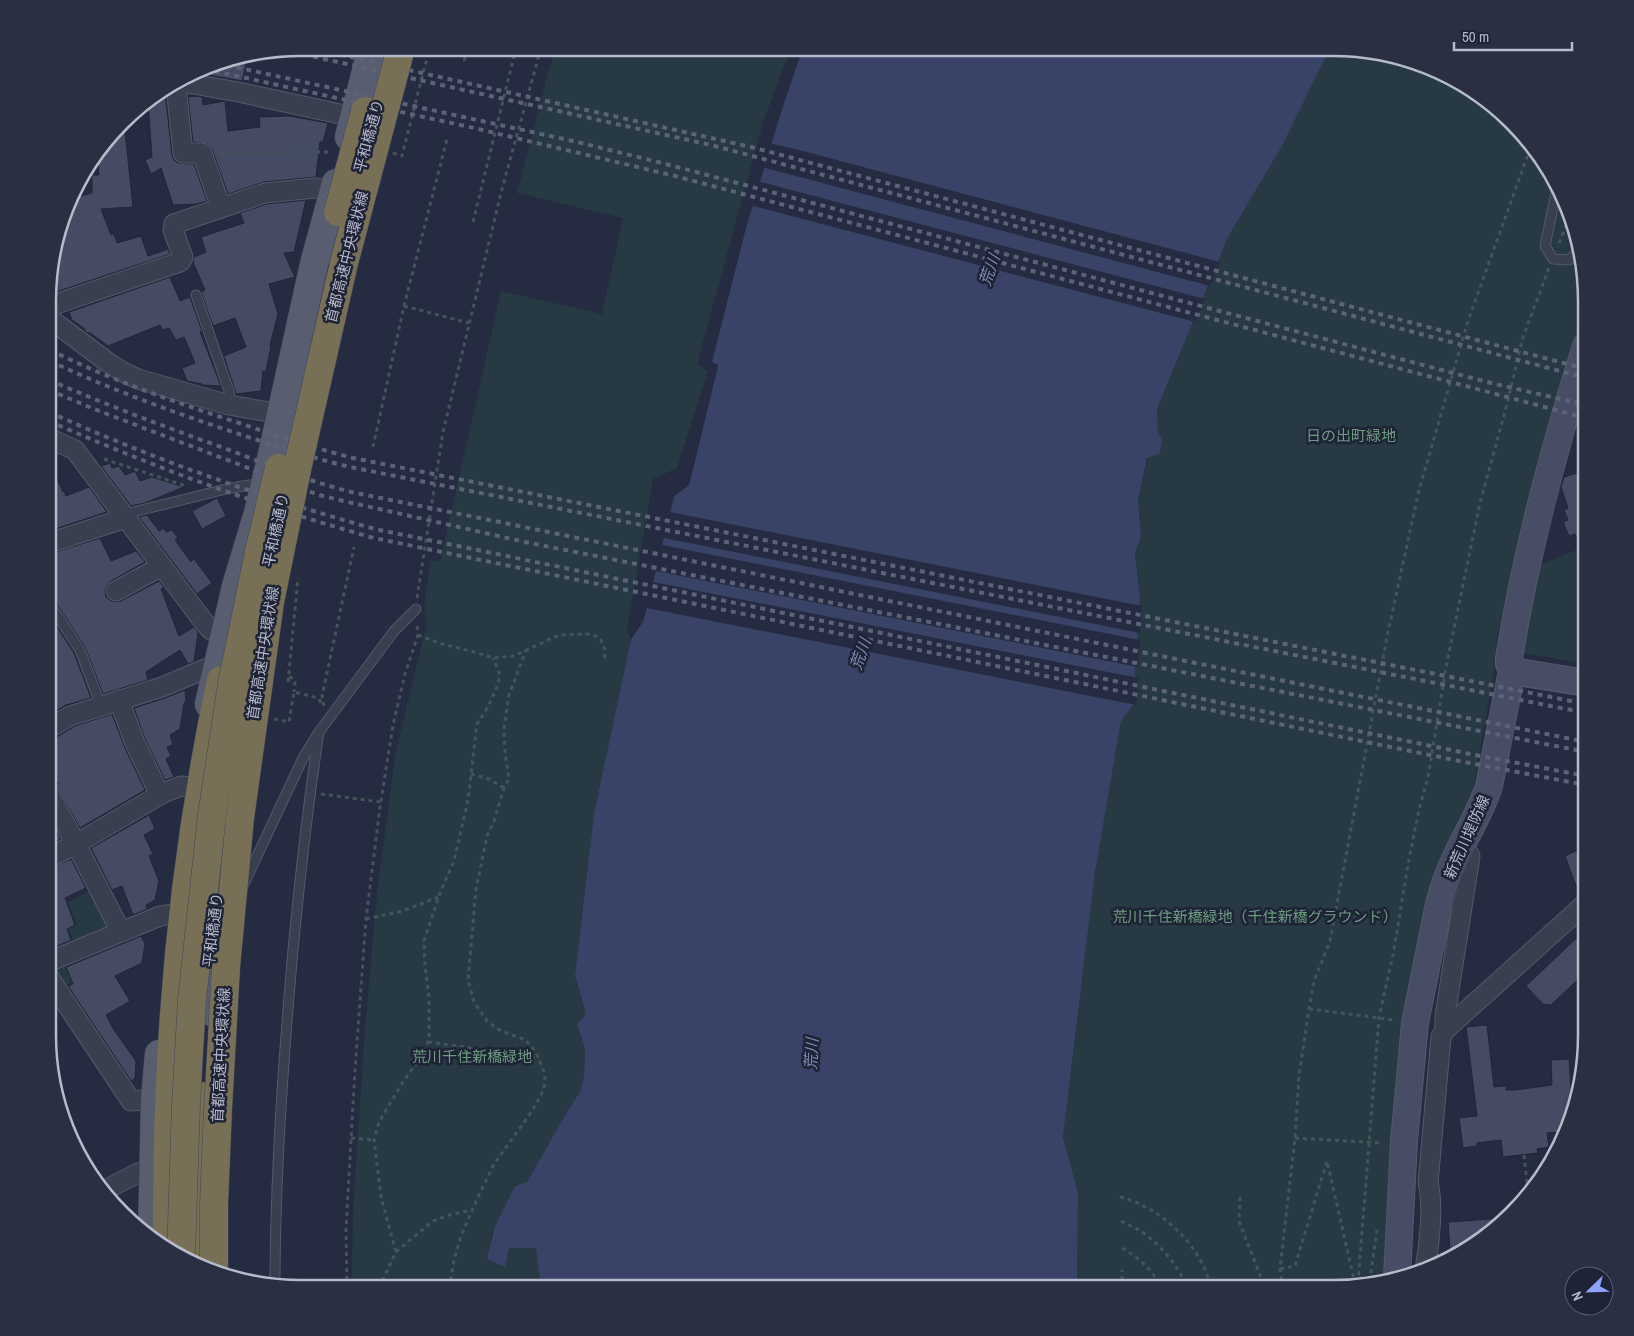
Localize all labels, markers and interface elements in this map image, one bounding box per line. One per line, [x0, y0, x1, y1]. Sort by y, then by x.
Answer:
scale bar [1454, 20, 1572, 52]
text: 50 m [1462, 26, 1489, 47]
street label: 平和橋通り [349, 97, 388, 175]
street label: 首都高速中央環状線 [320, 189, 373, 325]
water label: 荒川 [973, 249, 1005, 289]
park label: 日の出町緑地 [1306, 425, 1396, 446]
street label: 平和橋通り [257, 491, 294, 569]
street label: 首都高速中央環状線 [242, 585, 283, 721]
water label: 荒川 [844, 633, 876, 673]
street label: 新荒川堤防線 [1439, 791, 1494, 882]
street label: 平和橋通り [198, 891, 227, 968]
park label: 荒川千住新橋緑地（千住新橋グラウンド） [1112, 906, 1398, 927]
street label: 首都高速中央環状線 [206, 987, 235, 1123]
water label: 荒川 [799, 1035, 823, 1071]
park label: 荒川千住新橋緑地 [412, 1046, 532, 1067]
north arrow [1564, 1266, 1614, 1316]
text: N [1567, 1289, 1587, 1303]

